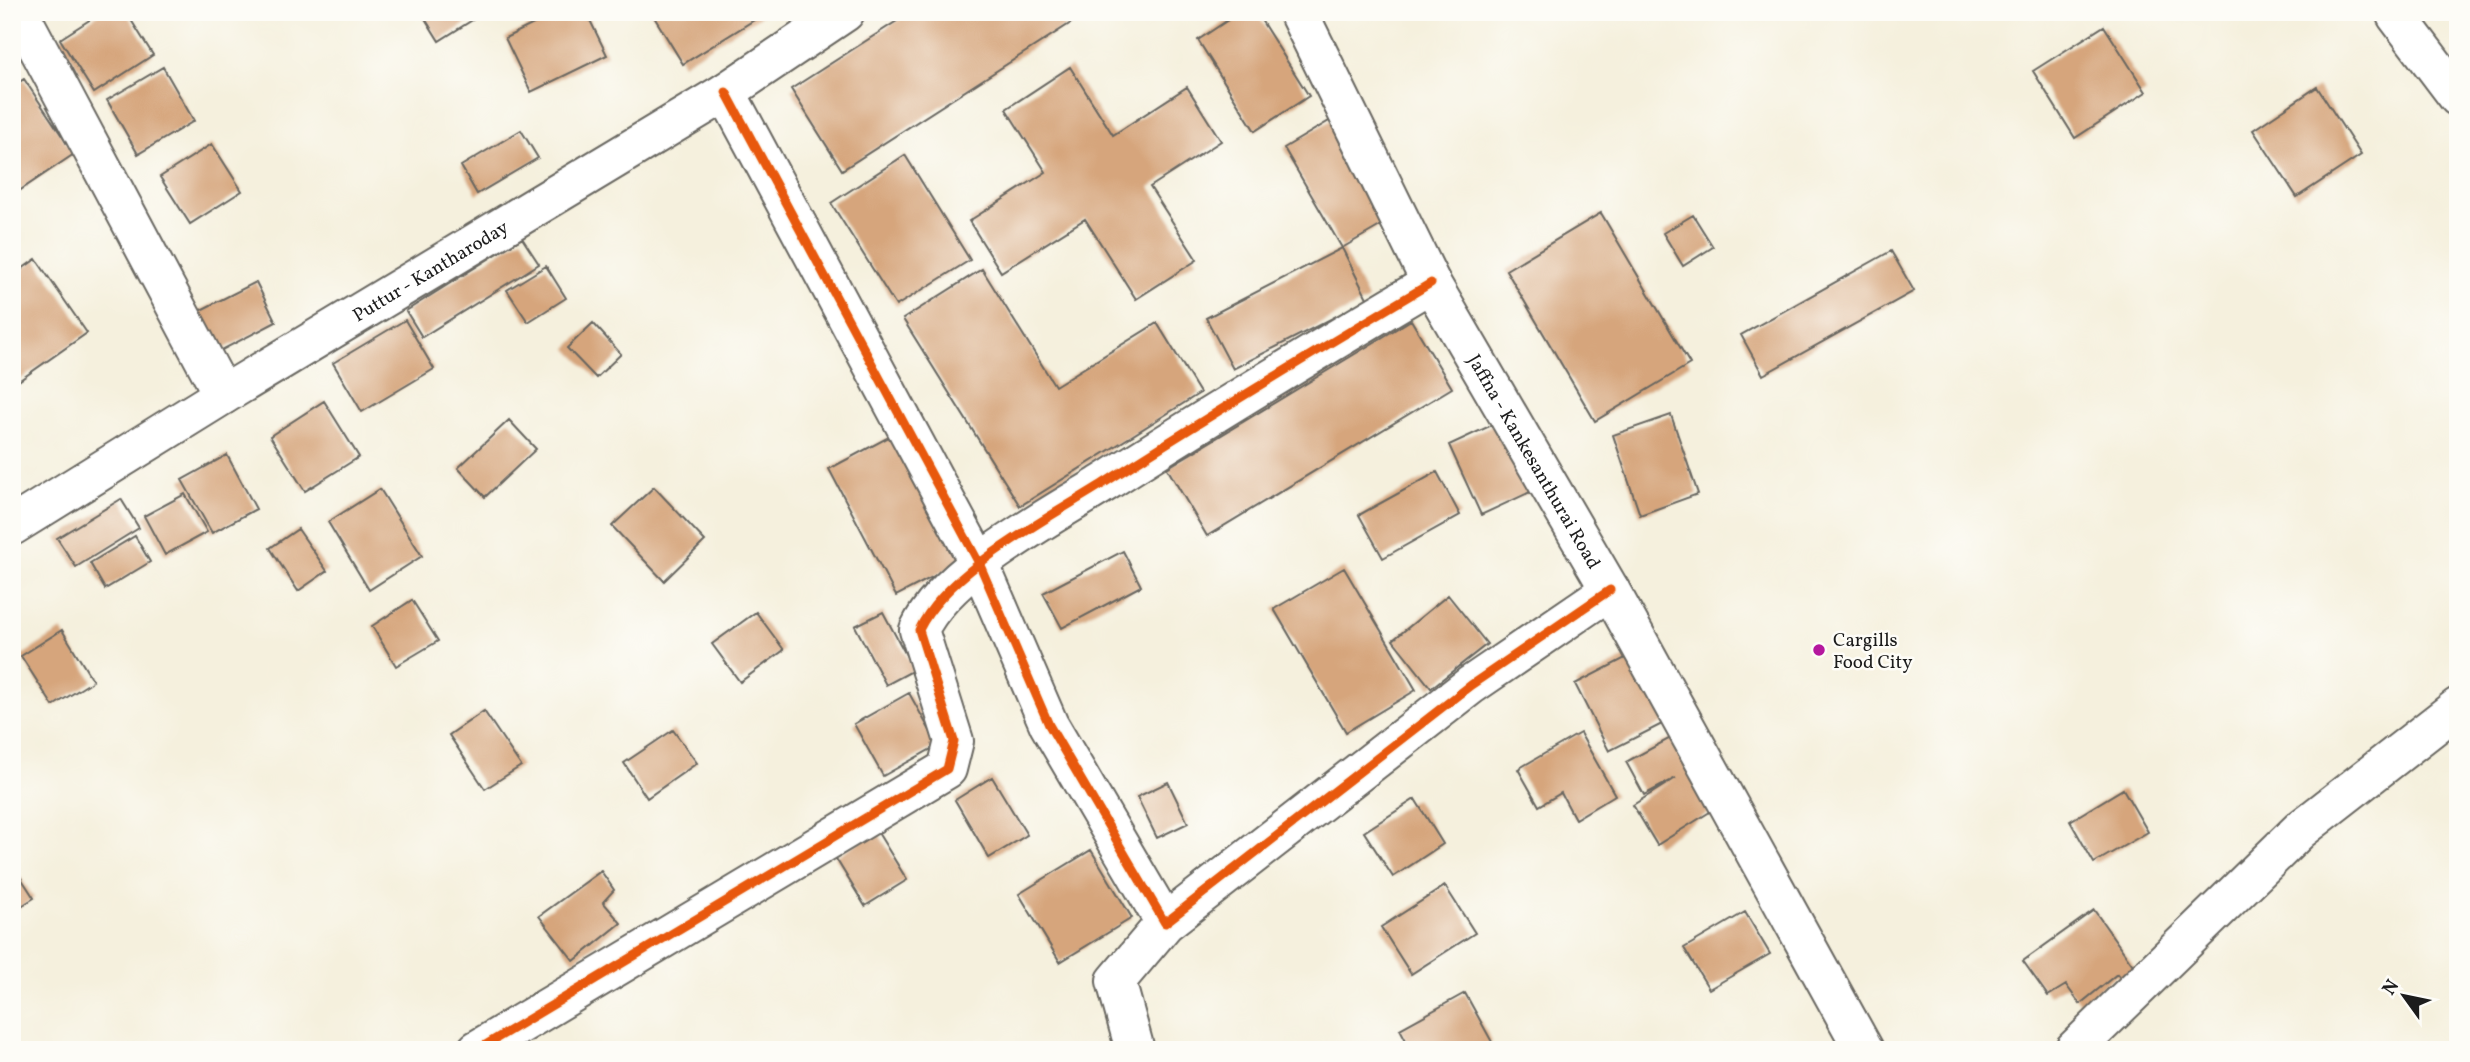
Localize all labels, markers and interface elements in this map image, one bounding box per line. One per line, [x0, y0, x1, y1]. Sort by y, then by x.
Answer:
street label: Puttur - Kantharoday [348, 215, 514, 329]
street label: Jaffna - Kankesanthurai Road [1460, 350, 1606, 574]
place label: Cargills Food City [1833, 628, 1913, 676]
marker: Cargills Food City [1811, 642, 1827, 658]
north arrow [2368, 960, 2438, 1030]
text: N [2377, 975, 2406, 1001]

